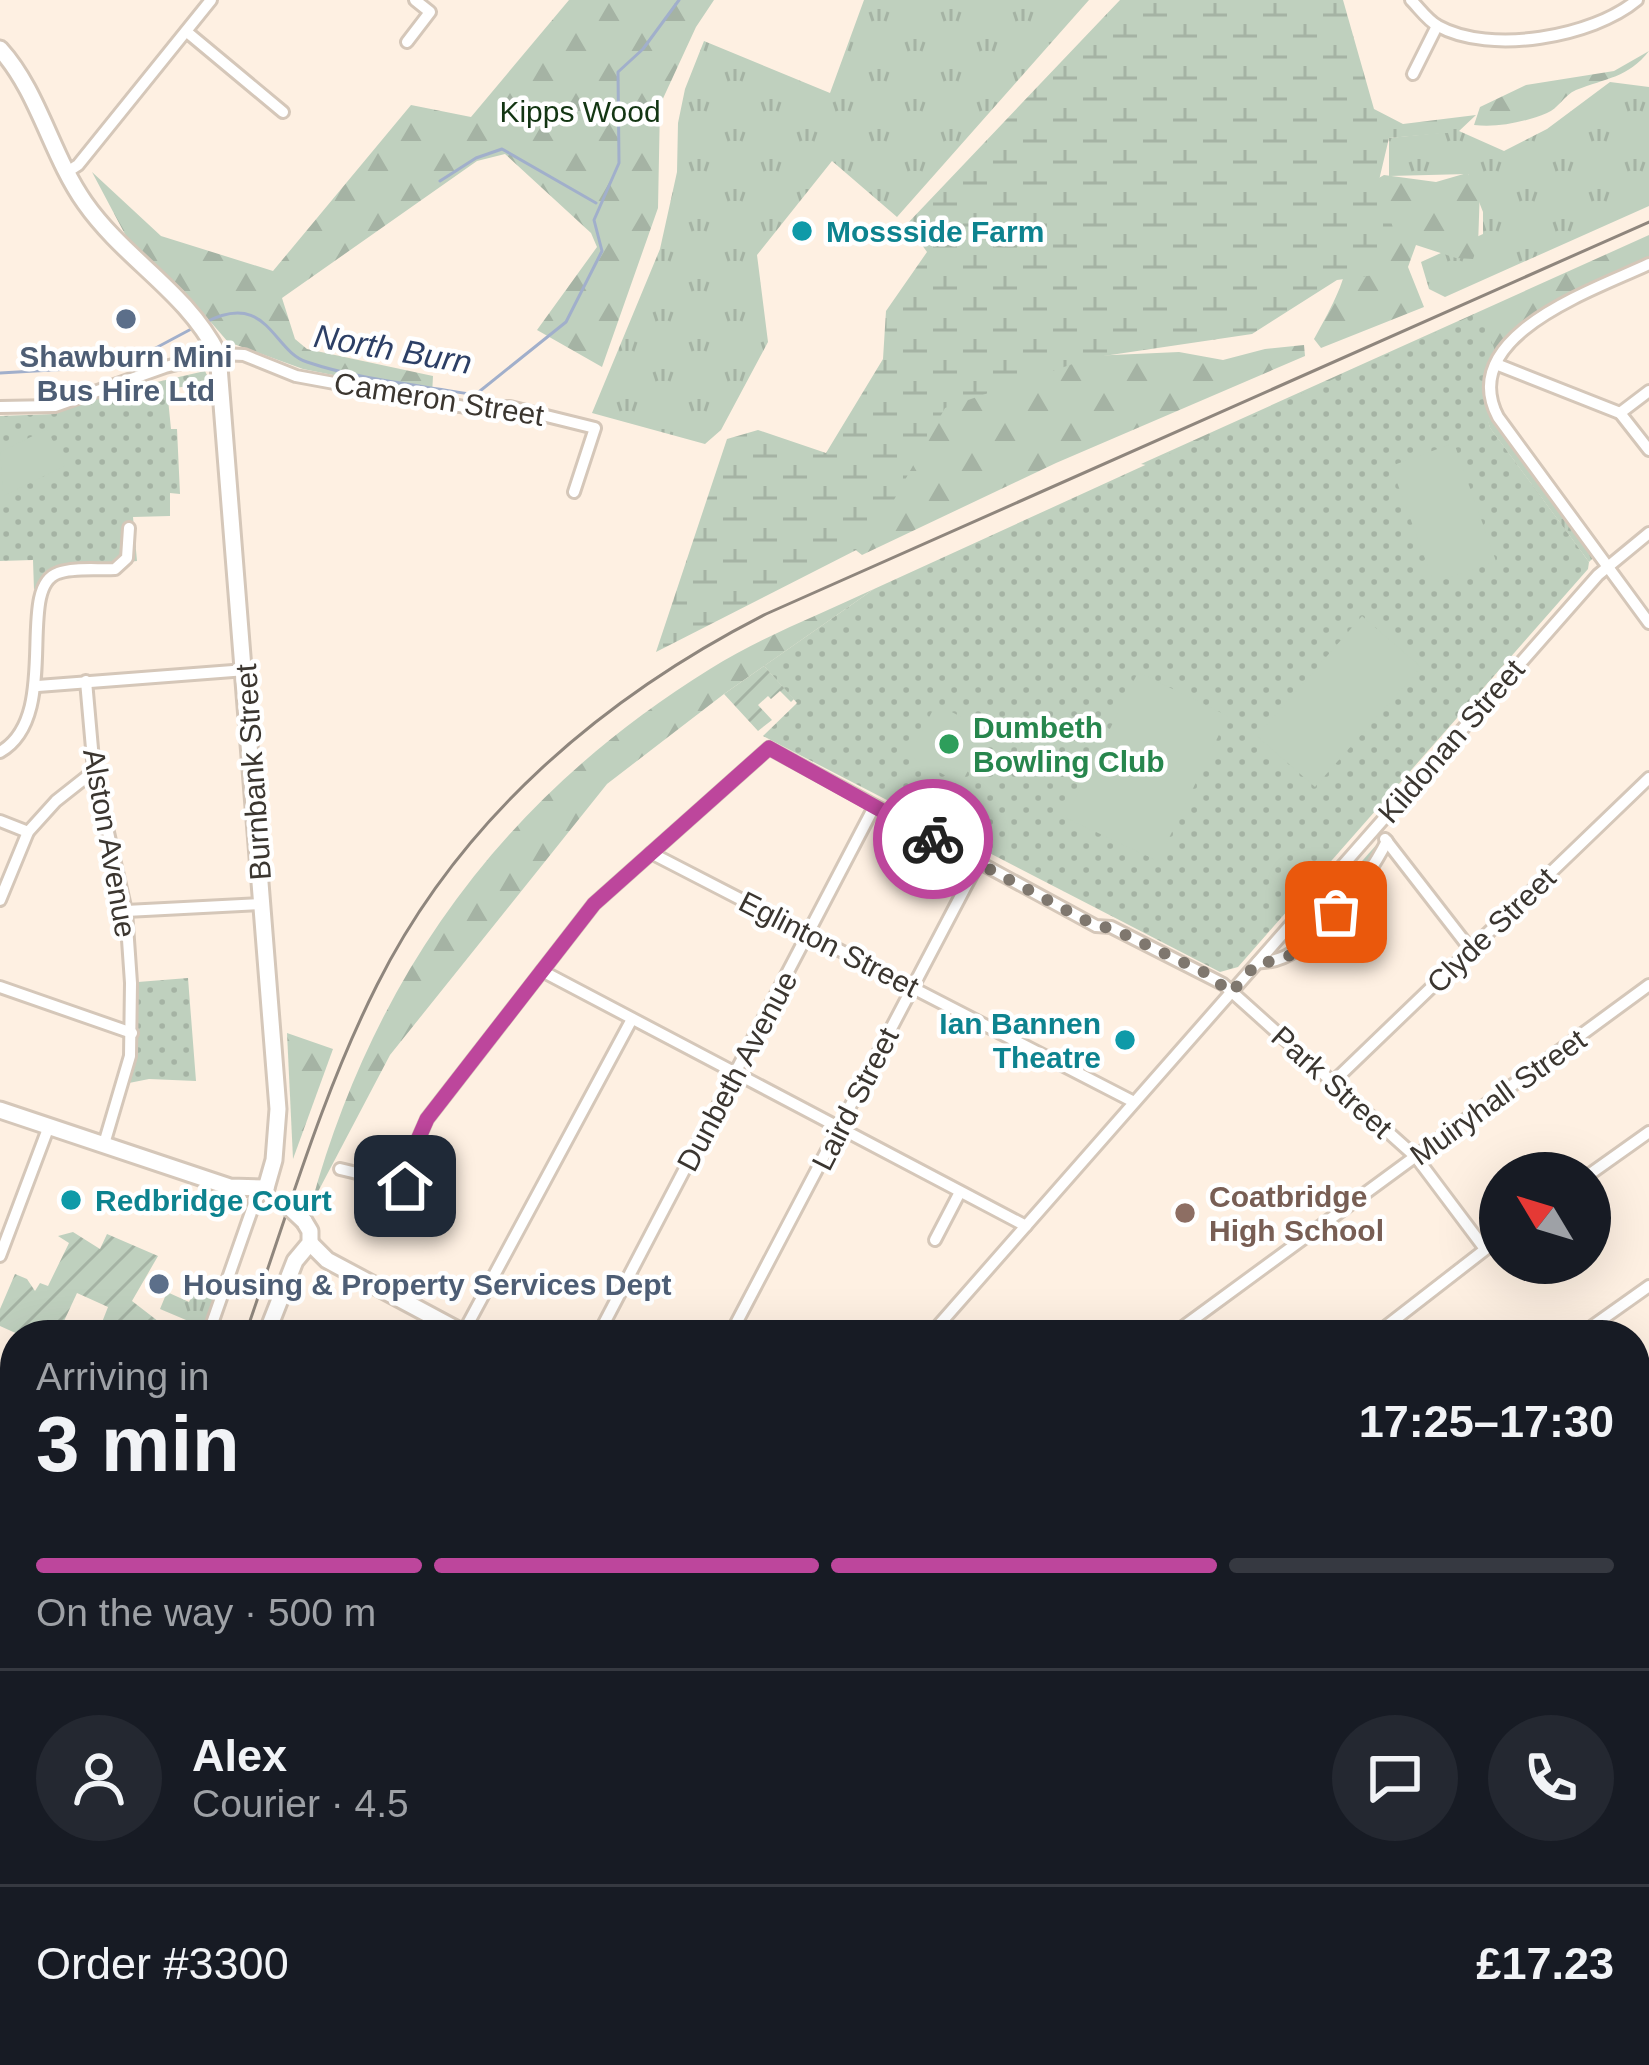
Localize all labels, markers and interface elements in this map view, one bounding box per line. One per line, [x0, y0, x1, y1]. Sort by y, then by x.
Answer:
park label: Kipps Wood [499, 95, 661, 128]
place label: Mossside Farm [826, 215, 1044, 248]
marker: Mossside Farm [789, 218, 815, 244]
marker: Shawburn Mini Bus Hire Ltd [113, 306, 139, 332]
water label: North Burn [311, 317, 475, 381]
place label: Shawburn Mini Bus Hire Ltd [19, 340, 233, 407]
street label: Cameron Street [332, 366, 547, 432]
street label: Kildonan Street [1371, 652, 1531, 829]
street label: Burnbank Street [229, 662, 277, 881]
place label: Dumbeth Bowling Club [973, 711, 1165, 778]
marker: Dumbeth Bowling Club [936, 731, 962, 757]
street label: Alston Avenue [77, 746, 143, 940]
courier [873, 779, 993, 899]
icon: bike [900, 806, 966, 872]
street label: Clyde Street [1420, 860, 1562, 999]
pin [1285, 861, 1387, 963]
icon: bag [1303, 879, 1369, 945]
street label: Eglinton Street [734, 885, 925, 1004]
street label: Dunbeth Avenue [670, 966, 804, 1176]
place label: Ian Bannen Theatre [939, 1007, 1101, 1074]
street label: Park Street [1265, 1020, 1399, 1145]
street label: Laird Street [805, 1022, 905, 1176]
street label: Muiryhall Street [1404, 1022, 1593, 1172]
marker: Ian Bannen Theatre [1112, 1027, 1138, 1053]
pin [354, 1135, 456, 1237]
north arrow [1479, 1152, 1611, 1284]
map controls [1479, 1152, 1611, 1284]
icon: home [372, 1153, 438, 1219]
place label: Coatbridge High School [1209, 1180, 1384, 1247]
place label: Redbridge Court [95, 1184, 332, 1217]
marker: Redbridge Court [58, 1187, 84, 1213]
marker: Coatbridge High School [1172, 1200, 1198, 1226]
place label: Housing & Property Services Dept [183, 1268, 671, 1301]
marker: Housing & Property Services Dept [146, 1271, 172, 1297]
text: Arriving in [36, 1355, 209, 1398]
text: 17:25–17:30 [1359, 1396, 1614, 1447]
text: 3 min [36, 1400, 240, 1488]
text: On the way · 500 m [36, 1591, 376, 1634]
button: person [36, 1715, 162, 1841]
button: chat [1332, 1715, 1458, 1841]
button: phone [1488, 1715, 1614, 1841]
text: Alex [192, 1730, 287, 1781]
text: Courier · 4.5 [192, 1782, 409, 1825]
text: Order #3300 [36, 1938, 289, 1989]
text: £17.23 [1476, 1938, 1614, 1989]

